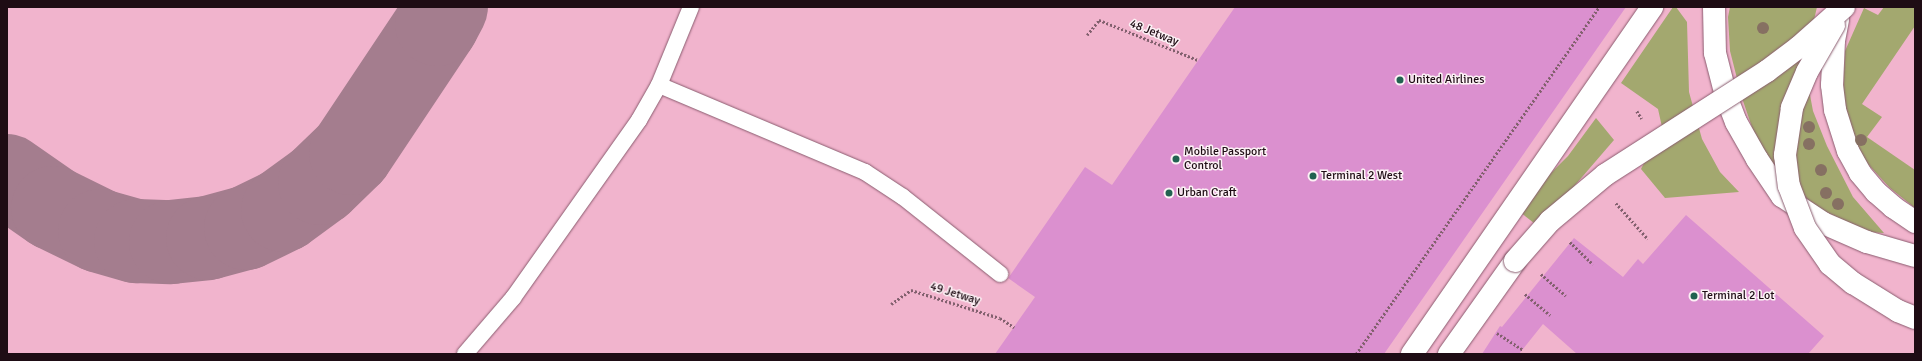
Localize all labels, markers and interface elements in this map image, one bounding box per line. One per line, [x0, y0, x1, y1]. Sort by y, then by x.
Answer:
street label: 48 Jetway [1127, 17, 1181, 49]
place label: United Airlines [1408, 73, 1484, 87]
marker: United Airlines [1395, 75, 1405, 85]
place label: Mobile Passport Control [1184, 145, 1266, 173]
marker: Mobile Passport Control [1171, 154, 1181, 164]
place label: Terminal 2 West [1321, 169, 1402, 183]
marker: Terminal 2 West [1308, 171, 1318, 181]
place label: Urban Craft [1177, 186, 1237, 200]
marker: Urban Craft [1164, 188, 1174, 198]
street label: 49 Jetway [928, 280, 982, 308]
place label: Terminal 2 Lot [1702, 289, 1774, 303]
marker: Terminal 2 Lot [1689, 291, 1699, 301]

